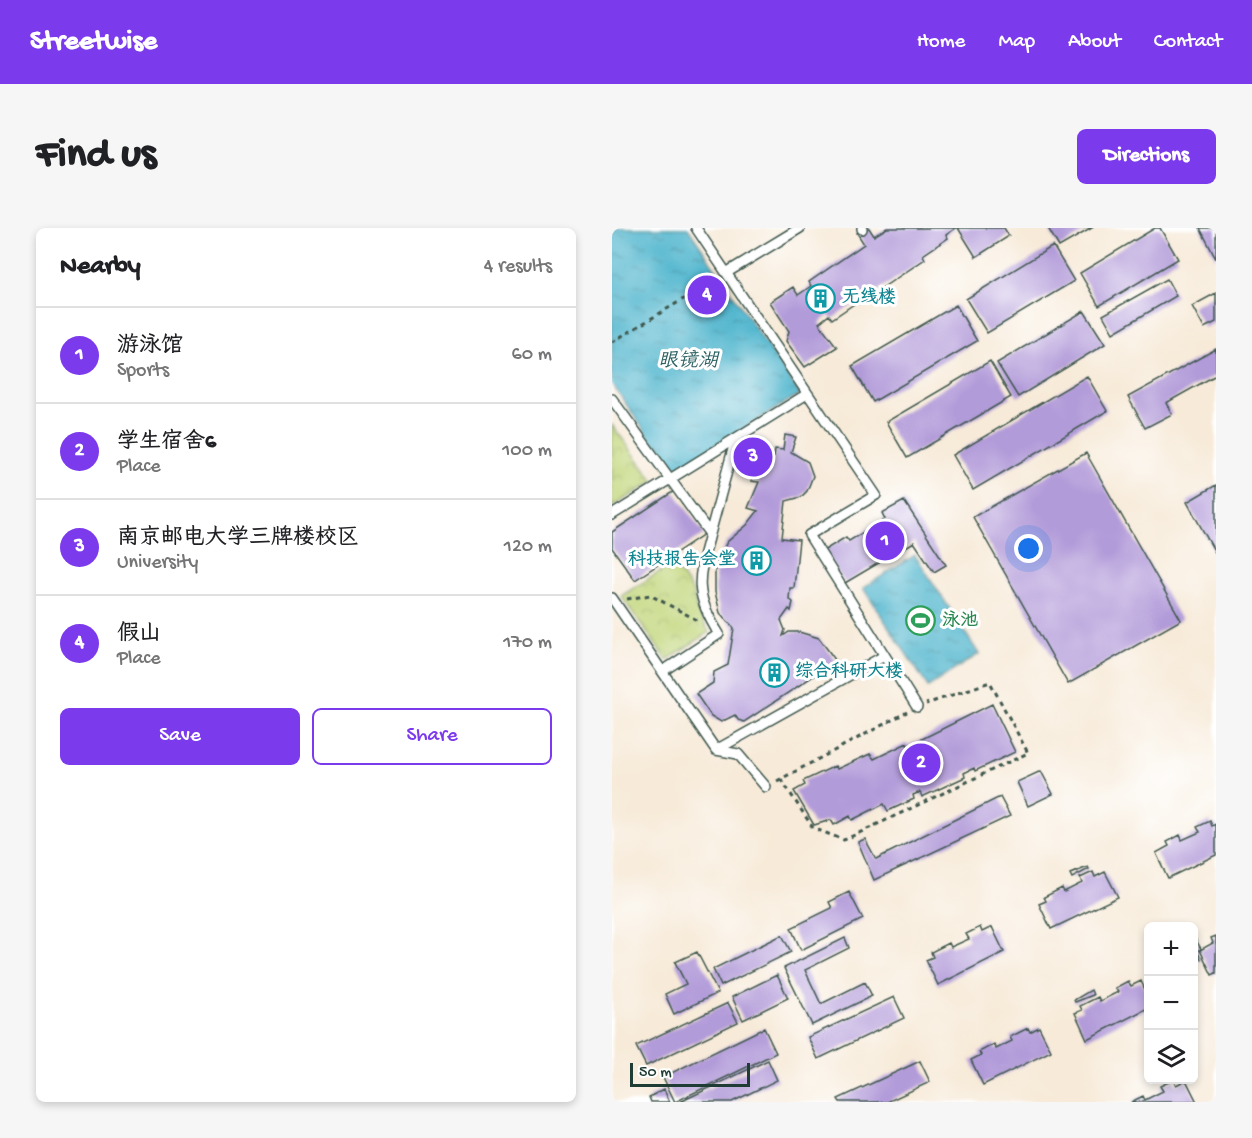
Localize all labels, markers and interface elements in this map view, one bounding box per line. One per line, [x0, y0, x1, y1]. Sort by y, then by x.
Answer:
text: Streetwise [30, 26, 157, 59]
text: Home [917, 30, 965, 55]
text: Map [998, 30, 1035, 55]
text: About [1068, 30, 1121, 55]
text: Contact [1154, 30, 1222, 55]
button: Directions [1077, 129, 1216, 184]
text: Find us [36, 132, 156, 181]
text: Nearby [60, 252, 141, 283]
text: 4 results [484, 256, 552, 279]
pin: 4 [688, 272, 727, 318]
building icon: 无线楼 [805, 282, 837, 314]
place label: 无线楼 [842, 287, 896, 309]
text: 游泳馆 [117, 334, 183, 360]
text: 1 [75, 344, 84, 367]
text: 60 m [512, 344, 552, 367]
water label: 眼镜湖 [658, 349, 720, 374]
text: Sports [117, 360, 169, 383]
text: 学生宿舍6 [117, 430, 216, 456]
pin: 3 [734, 434, 772, 480]
text: 2 [75, 440, 84, 463]
text: 100 m [502, 440, 552, 463]
text: Place [117, 456, 161, 479]
pin: 1 [866, 518, 904, 564]
text: 南京邮电大学三牌楼校区 [117, 526, 359, 552]
your location [1014, 534, 1043, 563]
text: 3 [74, 536, 85, 559]
text: 120 m [504, 536, 552, 559]
building icon: 科技报告会堂 [741, 544, 773, 576]
place label: 科技报告会堂 [628, 549, 736, 571]
text: University [117, 552, 198, 575]
sports icon: 泳池 [905, 605, 937, 637]
place label: 泳池 [942, 610, 978, 632]
text: 假山 [117, 622, 161, 648]
text: 4 [75, 632, 84, 655]
text: 170 m [503, 632, 552, 655]
text: Place [117, 648, 161, 671]
building icon: 综合科研大楼 [758, 656, 790, 688]
place label: 综合科研大楼 [795, 661, 903, 683]
button: Save [60, 708, 300, 765]
button: Share [312, 708, 552, 765]
pin: 2 [902, 740, 940, 786]
map controls [1144, 922, 1198, 1084]
button: + [1144, 922, 1198, 976]
button: − [1144, 976, 1198, 1030]
button: layers [1144, 1030, 1198, 1084]
scale bar [630, 1060, 750, 1088]
text: 50 m [639, 1064, 672, 1083]

